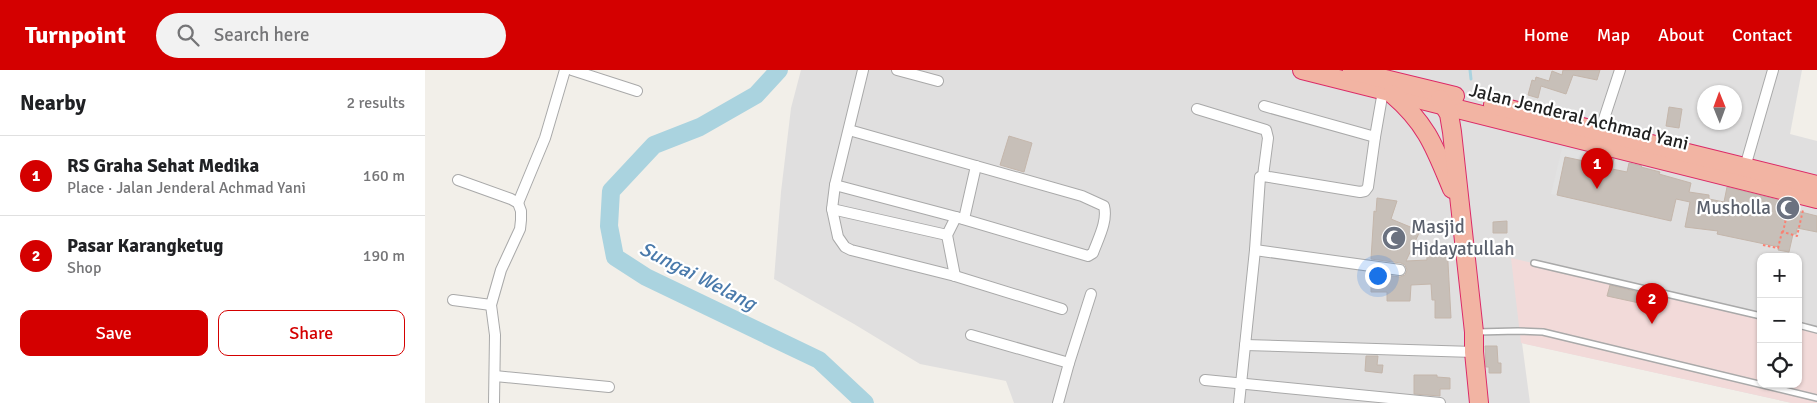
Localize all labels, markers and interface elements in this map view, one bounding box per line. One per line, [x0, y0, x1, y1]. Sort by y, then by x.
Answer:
search box [156, 13, 506, 58]
text: Turnpoint [25, 20, 126, 50]
icon: search [174, 21, 202, 49]
text: Search here [214, 23, 309, 47]
text: Home [1524, 24, 1569, 46]
text: Map [1597, 24, 1630, 46]
text: About [1658, 24, 1704, 46]
text: Contact [1732, 24, 1792, 46]
street label: Jalan Jenderal Achmad Yani [1467, 78, 1691, 156]
north arrow [1697, 85, 1742, 130]
text: Nearby [20, 90, 86, 116]
text: 2 results [346, 93, 405, 113]
pin: 1 [1581, 148, 1613, 189]
text: RS Graha Sehat Medika [67, 154, 259, 178]
text: 1 [32, 166, 40, 186]
text: 160 m [363, 166, 405, 186]
text: Place · Jalan Jenderal Achmad Yani [67, 178, 306, 198]
mosque icon: Musholla [1775, 195, 1801, 221]
place label: Musholla [1696, 196, 1771, 220]
place label: Masjid Hidayatullah [1411, 215, 1515, 261]
mosque icon: Masjid Hidayatullah [1381, 225, 1407, 251]
text: Pasar Karangketug [67, 234, 223, 258]
water label: Sungai Welang [636, 236, 762, 317]
text: 2 [32, 246, 40, 266]
text: 190 m [363, 246, 405, 266]
map controls [1757, 253, 1802, 388]
button: + [1757, 253, 1802, 298]
text: Shop [67, 258, 101, 278]
your location [1365, 263, 1391, 289]
pin: 2 [1636, 283, 1668, 324]
button: − [1757, 298, 1802, 343]
button: Save [20, 310, 208, 356]
button: Share [218, 310, 405, 356]
button: locate [1757, 343, 1802, 388]

